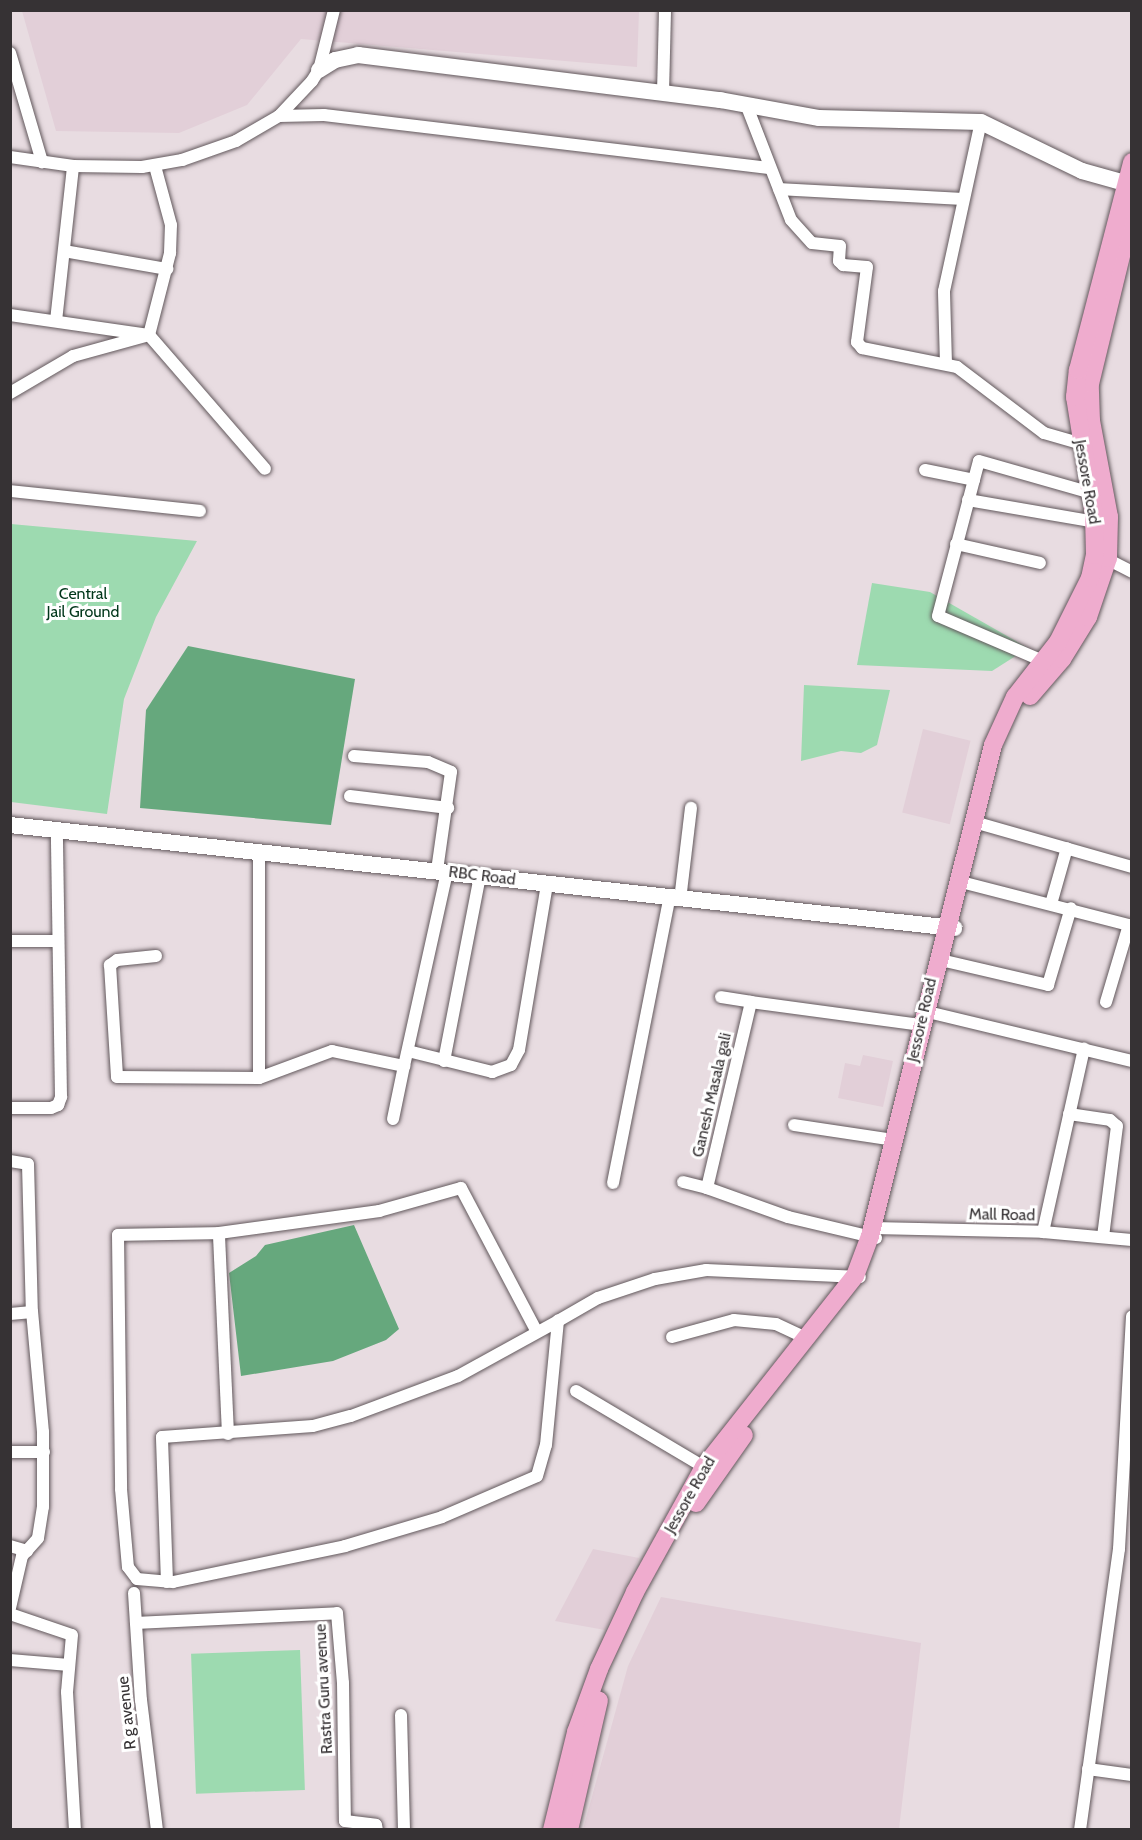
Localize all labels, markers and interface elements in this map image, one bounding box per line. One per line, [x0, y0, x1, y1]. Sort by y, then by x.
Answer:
street label: Jessore Road [1070, 438, 1104, 526]
park label: Central Jail Ground [47, 584, 119, 622]
street label: RBC Road [447, 862, 517, 890]
street label: Jessore Road [903, 976, 941, 1064]
street label: Ganesh Masala gali [688, 1031, 736, 1159]
street label: Mall Road [969, 1205, 1035, 1225]
street label: Jessore Road [660, 1453, 720, 1537]
street label: Rastra Guru avenue [311, 1623, 337, 1755]
street label: R g avenue [114, 1675, 140, 1751]

